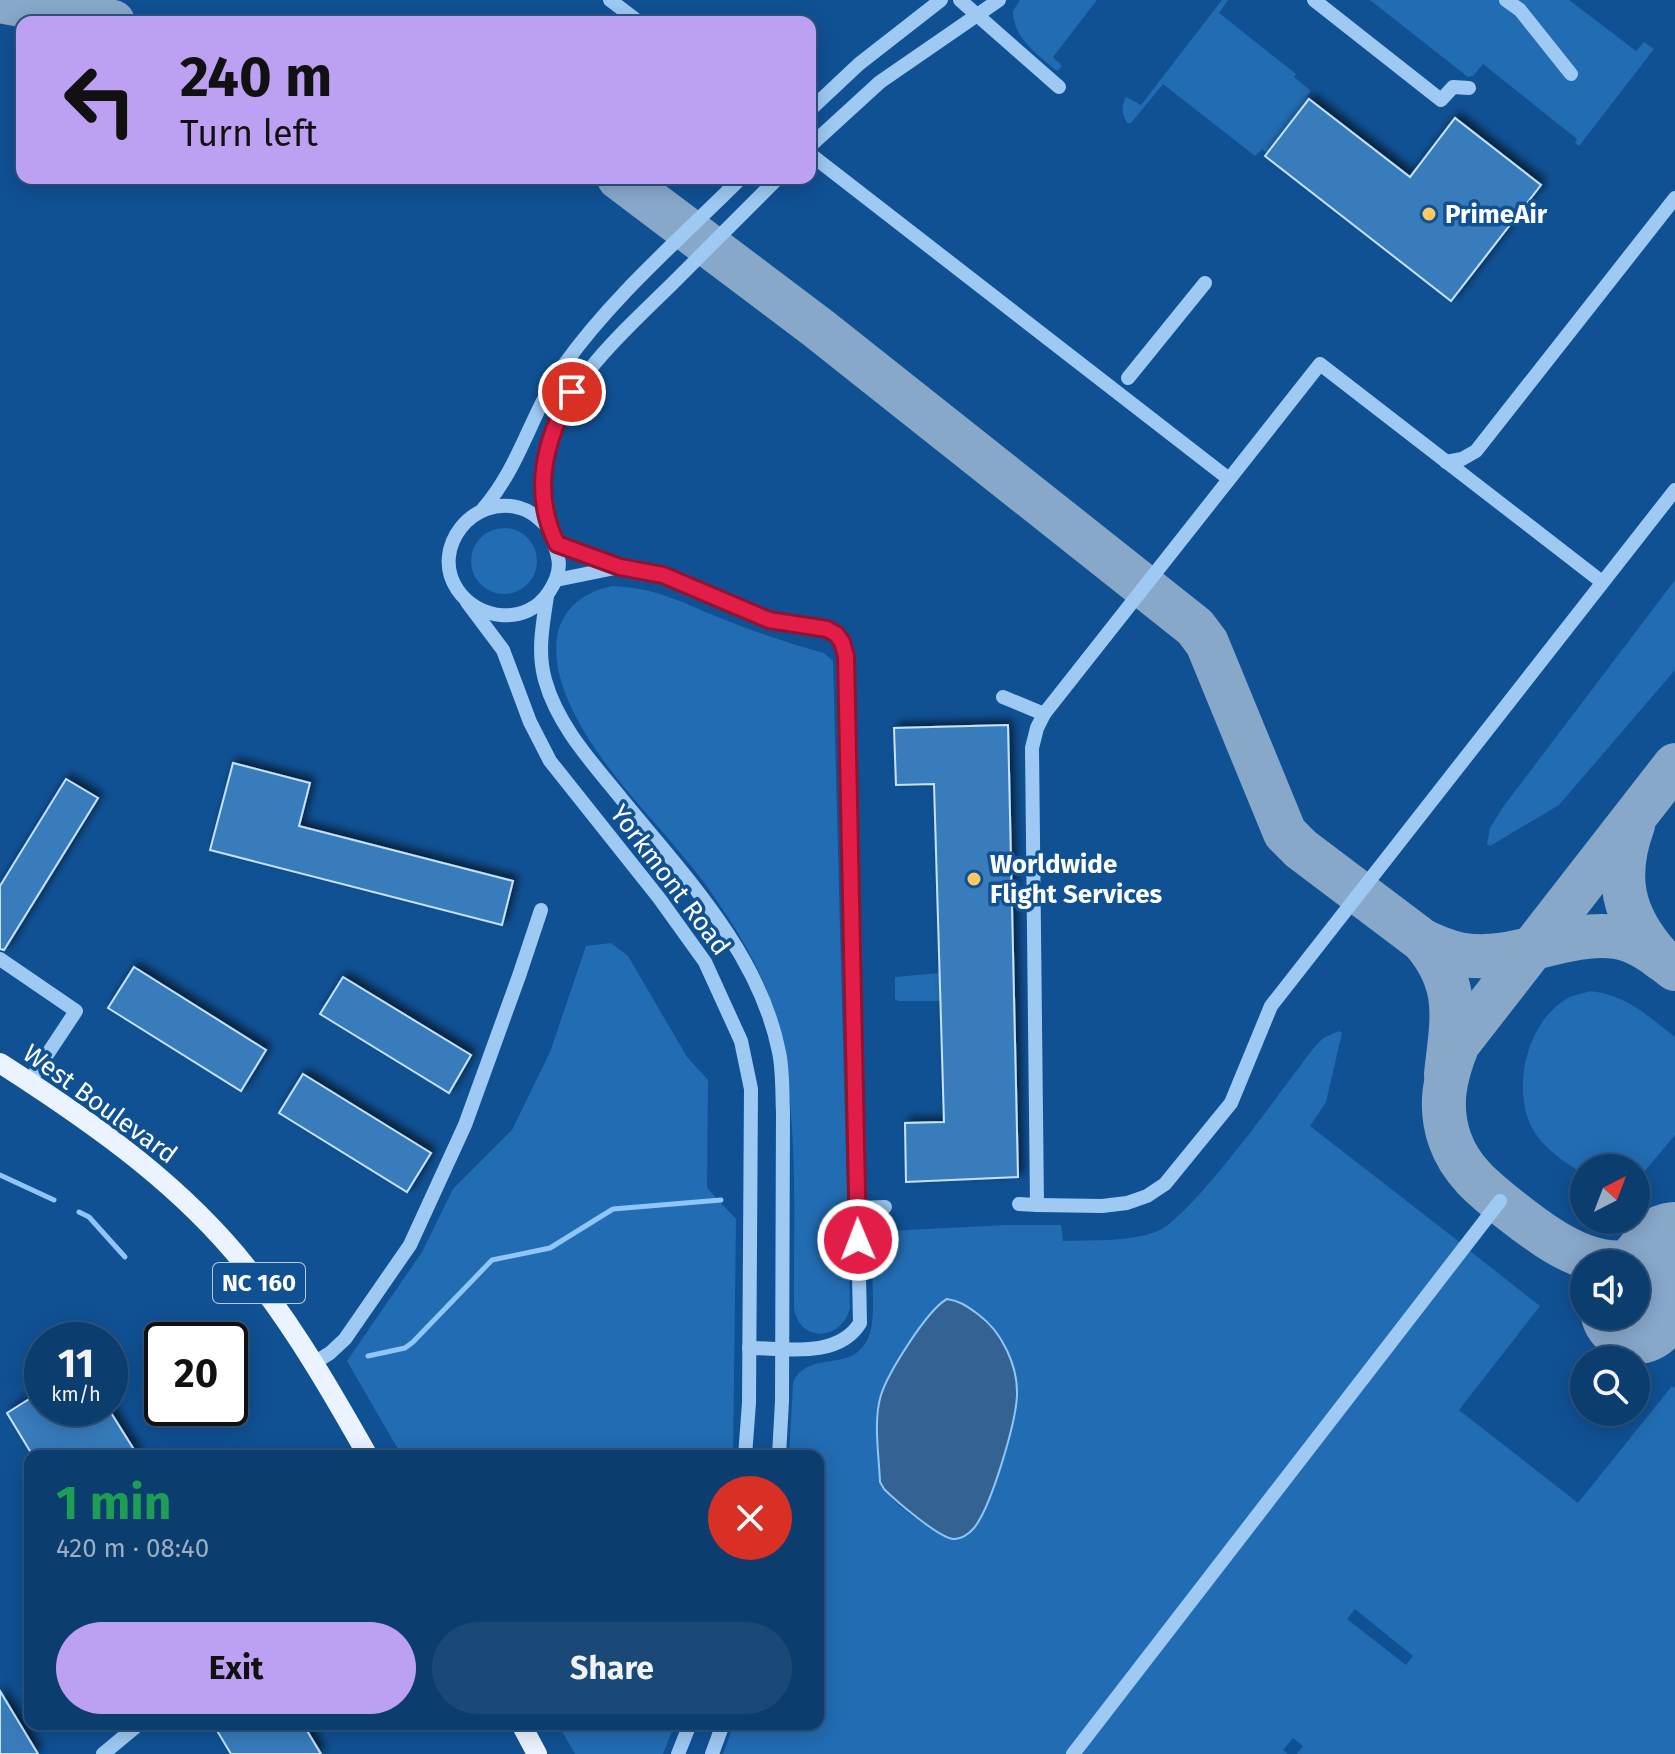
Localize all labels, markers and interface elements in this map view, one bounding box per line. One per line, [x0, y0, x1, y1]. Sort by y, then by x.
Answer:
text: 240 m [180, 44, 332, 111]
icon: left [48, 48, 152, 152]
text: Turn left [180, 112, 318, 156]
place label: PrimeAir [1445, 199, 1548, 230]
marker: PrimeAir [1420, 205, 1438, 223]
pin [538, 358, 606, 426]
icon: arrive [550, 370, 594, 414]
street label: Yorkmont Road [603, 799, 737, 961]
place label: Worldwide Flight Services [990, 849, 1163, 910]
marker: Worldwide Flight Services [965, 870, 983, 888]
street label: West Boulevard [17, 1038, 183, 1170]
north arrow [1570, 1154, 1650, 1234]
map controls [1570, 1154, 1650, 1426]
position arrow [816, 1198, 900, 1282]
button: sound [1570, 1250, 1650, 1330]
road number: NC 160 [213, 1263, 305, 1303]
speed limit sign: 20 [144, 1322, 248, 1426]
text: 11 [58, 1340, 94, 1388]
button: search [1570, 1346, 1650, 1426]
text: km/h [51, 1382, 101, 1406]
text: 1 min [56, 1474, 171, 1532]
button: close [708, 1476, 792, 1560]
text: 420 m · 08:40 [56, 1533, 209, 1564]
button: Exit [56, 1622, 416, 1714]
button: Share [432, 1622, 792, 1714]

